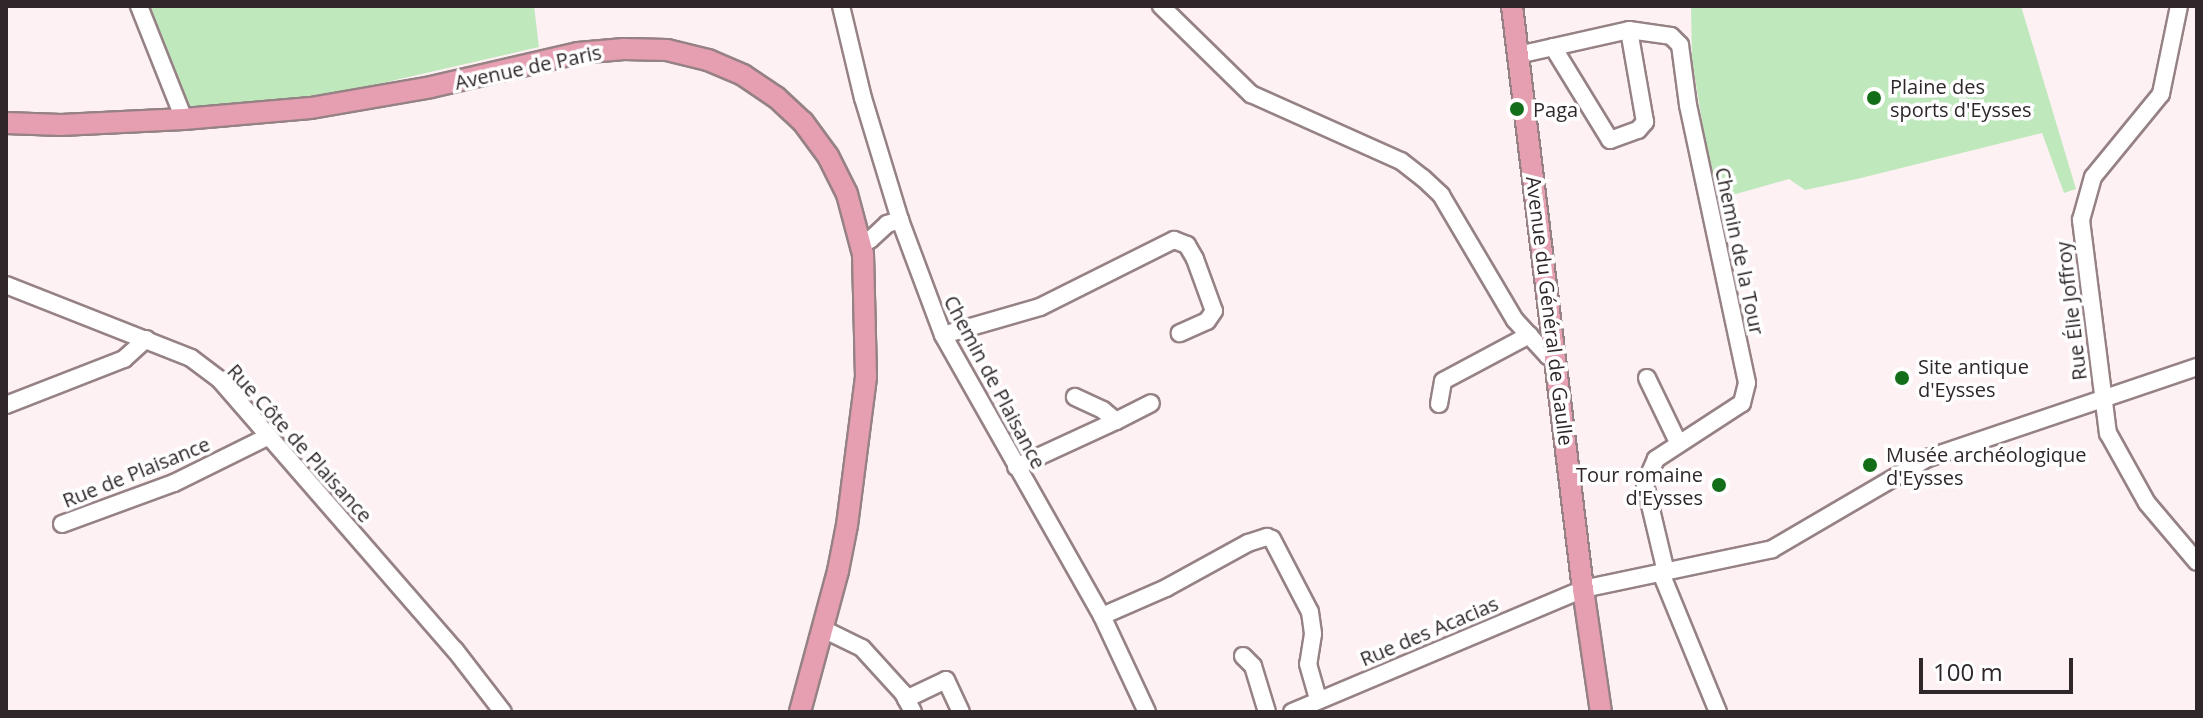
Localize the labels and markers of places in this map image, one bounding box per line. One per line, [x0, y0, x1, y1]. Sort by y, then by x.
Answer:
place label: Plaine des sports d'Eysses [1890, 74, 2031, 121]
marker: Plaine des sports d'Eysses [1865, 89, 1883, 107]
place label: Paga [1533, 97, 1578, 121]
marker: Paga [1508, 100, 1526, 118]
place label: Site antique d'Eysses [1918, 354, 2029, 401]
marker: Site antique d'Eysses [1893, 369, 1911, 387]
place label: Musée archéologique d'Eysses [1886, 442, 2087, 489]
marker: Musée archéologique d'Eysses [1861, 456, 1879, 474]
place label: Tour romaine d'Eysses [1576, 462, 1703, 509]
marker: Tour romaine d'Eysses [1710, 476, 1728, 494]

